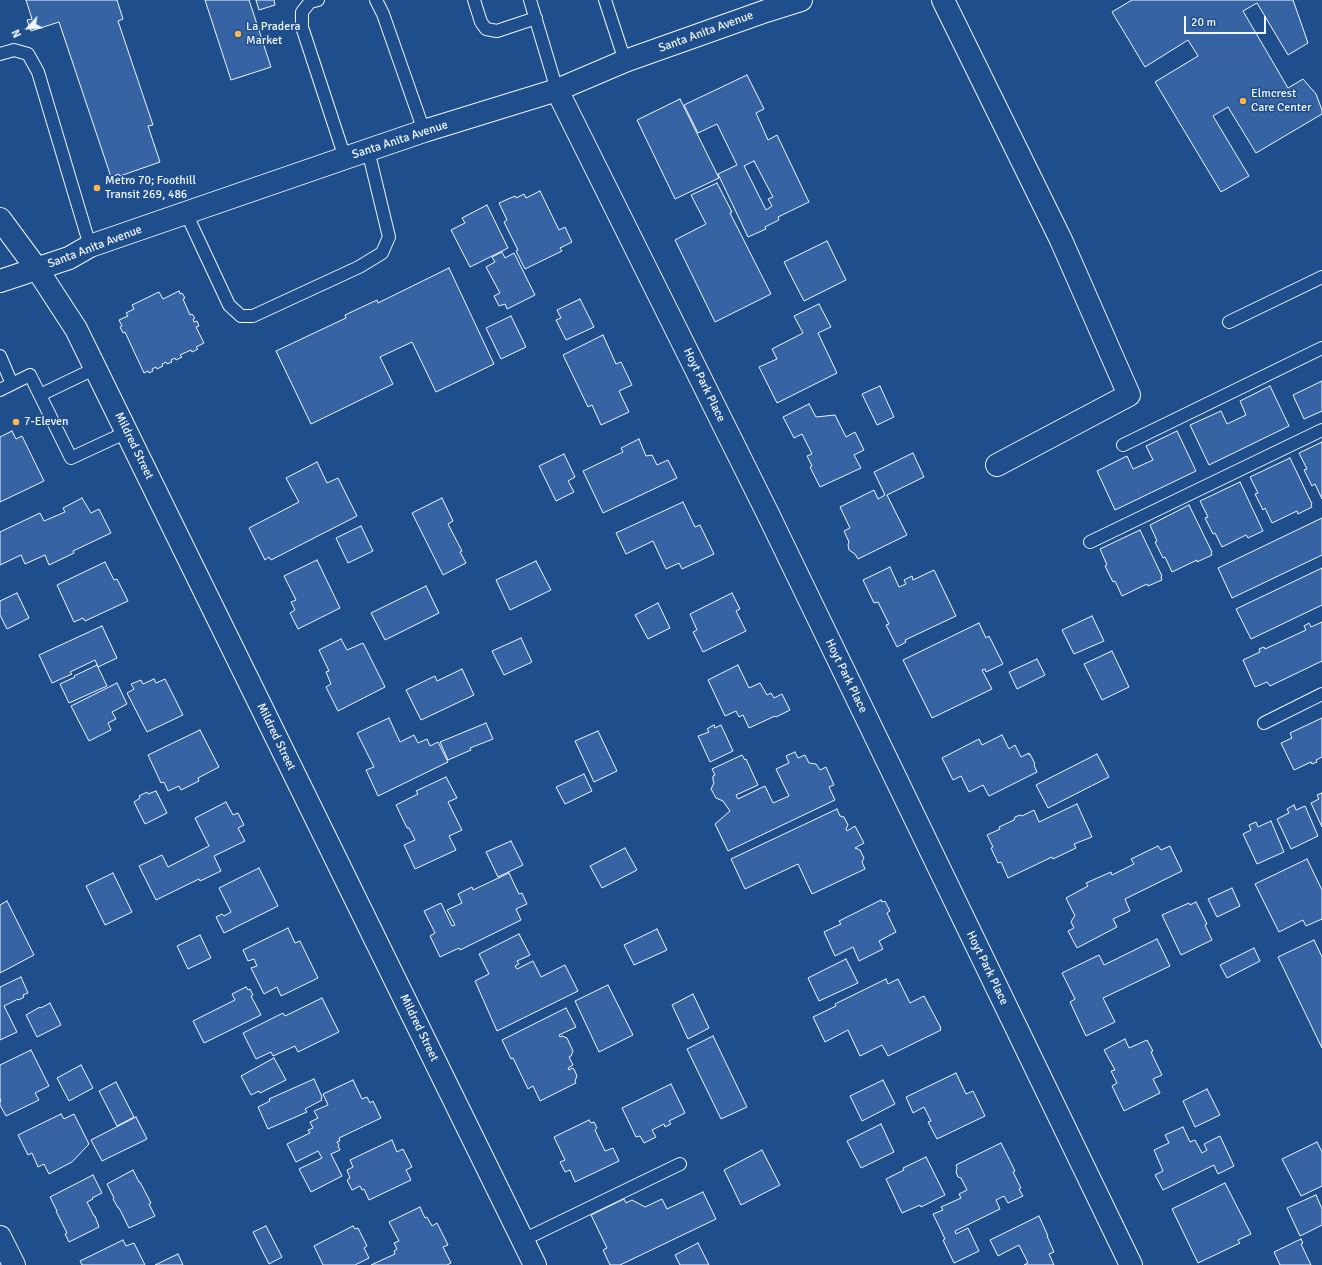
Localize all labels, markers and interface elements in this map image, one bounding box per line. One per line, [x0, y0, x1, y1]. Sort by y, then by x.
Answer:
north arrow [8, 8, 48, 48]
street label: Santa Anita Avenue [657, 8, 755, 56]
scale bar [1186, 8, 1268, 34]
text: 20 m [1191, 15, 1216, 30]
place label: La Pradera Market [246, 20, 301, 48]
text: N [9, 27, 24, 40]
marker: La Pradera Market [233, 29, 243, 39]
place label: Elmcrest Care Center [1251, 87, 1311, 115]
marker: Elmcrest Care Center [1238, 96, 1248, 106]
street label: Santa Anita Avenue [350, 118, 450, 162]
place label: Metro 70; Foothill Transit 269, 486 [105, 174, 196, 202]
marker: Metro 70; Foothill Transit 269, 486 [92, 183, 102, 193]
street label: Santa Anita Avenue [46, 222, 144, 272]
street label: Hoyt Park Place [680, 346, 728, 424]
street label: Mildred Street [111, 410, 157, 482]
place label: 7-Eleven [24, 415, 69, 429]
marker: 7-Eleven [11, 417, 21, 427]
street label: Hoyt Park Place [822, 637, 870, 715]
street label: Mildred Street [253, 701, 299, 773]
street label: Hoyt Park Place [963, 929, 1011, 1007]
street label: Mildred Street [396, 992, 442, 1064]

